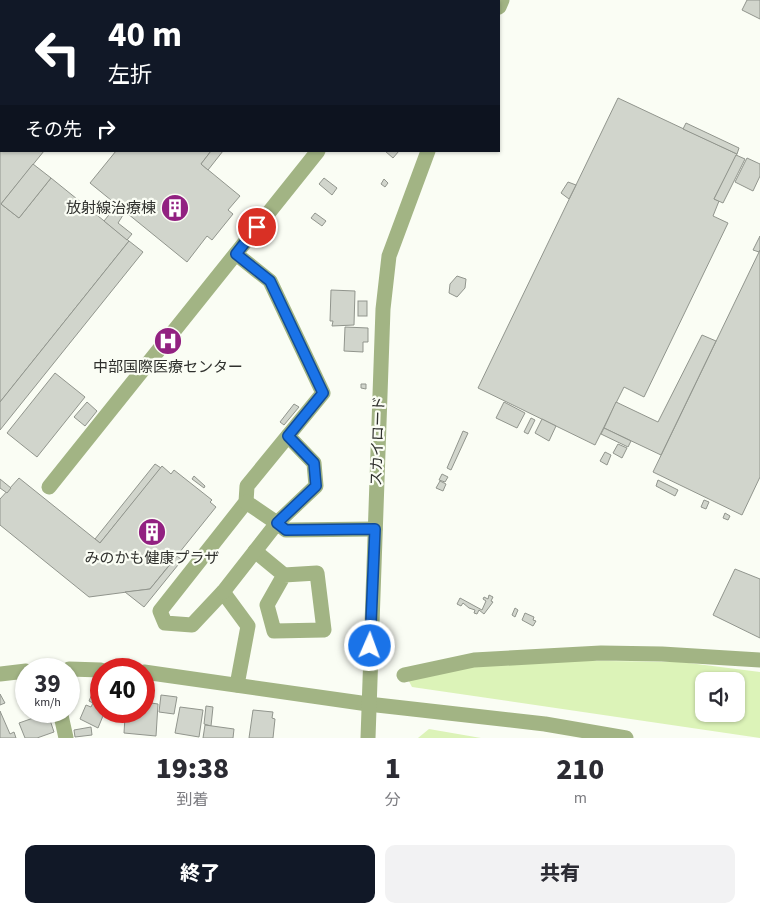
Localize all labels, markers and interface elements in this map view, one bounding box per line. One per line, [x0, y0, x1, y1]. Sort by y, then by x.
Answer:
text: 40 m [108, 10, 182, 60]
icon: left [25, 20, 90, 85]
text: 左折 [108, 59, 152, 91]
icon: right [92, 115, 120, 143]
text: その先 [25, 117, 82, 144]
building icon: 放射線治療棟 [160, 193, 190, 223]
place label: 放射線治療棟 [66, 198, 156, 219]
pin [236, 206, 278, 248]
icon: arrive [243, 213, 271, 241]
hospital icon: 中部国際医療センター [153, 326, 183, 356]
place label: 中部国際医療センター [93, 357, 243, 378]
street label: スカイロード [366, 396, 390, 486]
building icon: みのかも健康プラザ [137, 517, 167, 547]
place label: みのかも健康プラザ [84, 548, 220, 569]
position arrow [343, 619, 395, 671]
speed limit sign: 40 [90, 658, 155, 723]
text: 39 [34, 666, 61, 702]
map controls [695, 672, 745, 722]
button: sound [695, 672, 745, 722]
text: km/h [34, 694, 61, 711]
text: 19:38 [156, 747, 229, 790]
text: 1 [385, 747, 401, 790]
text: 210 [556, 748, 604, 791]
text: m [574, 787, 587, 809]
text: 到着 [176, 789, 208, 811]
text: 分 [385, 789, 401, 811]
button: 終了 [25, 845, 375, 903]
button: 共有 [385, 845, 735, 903]

